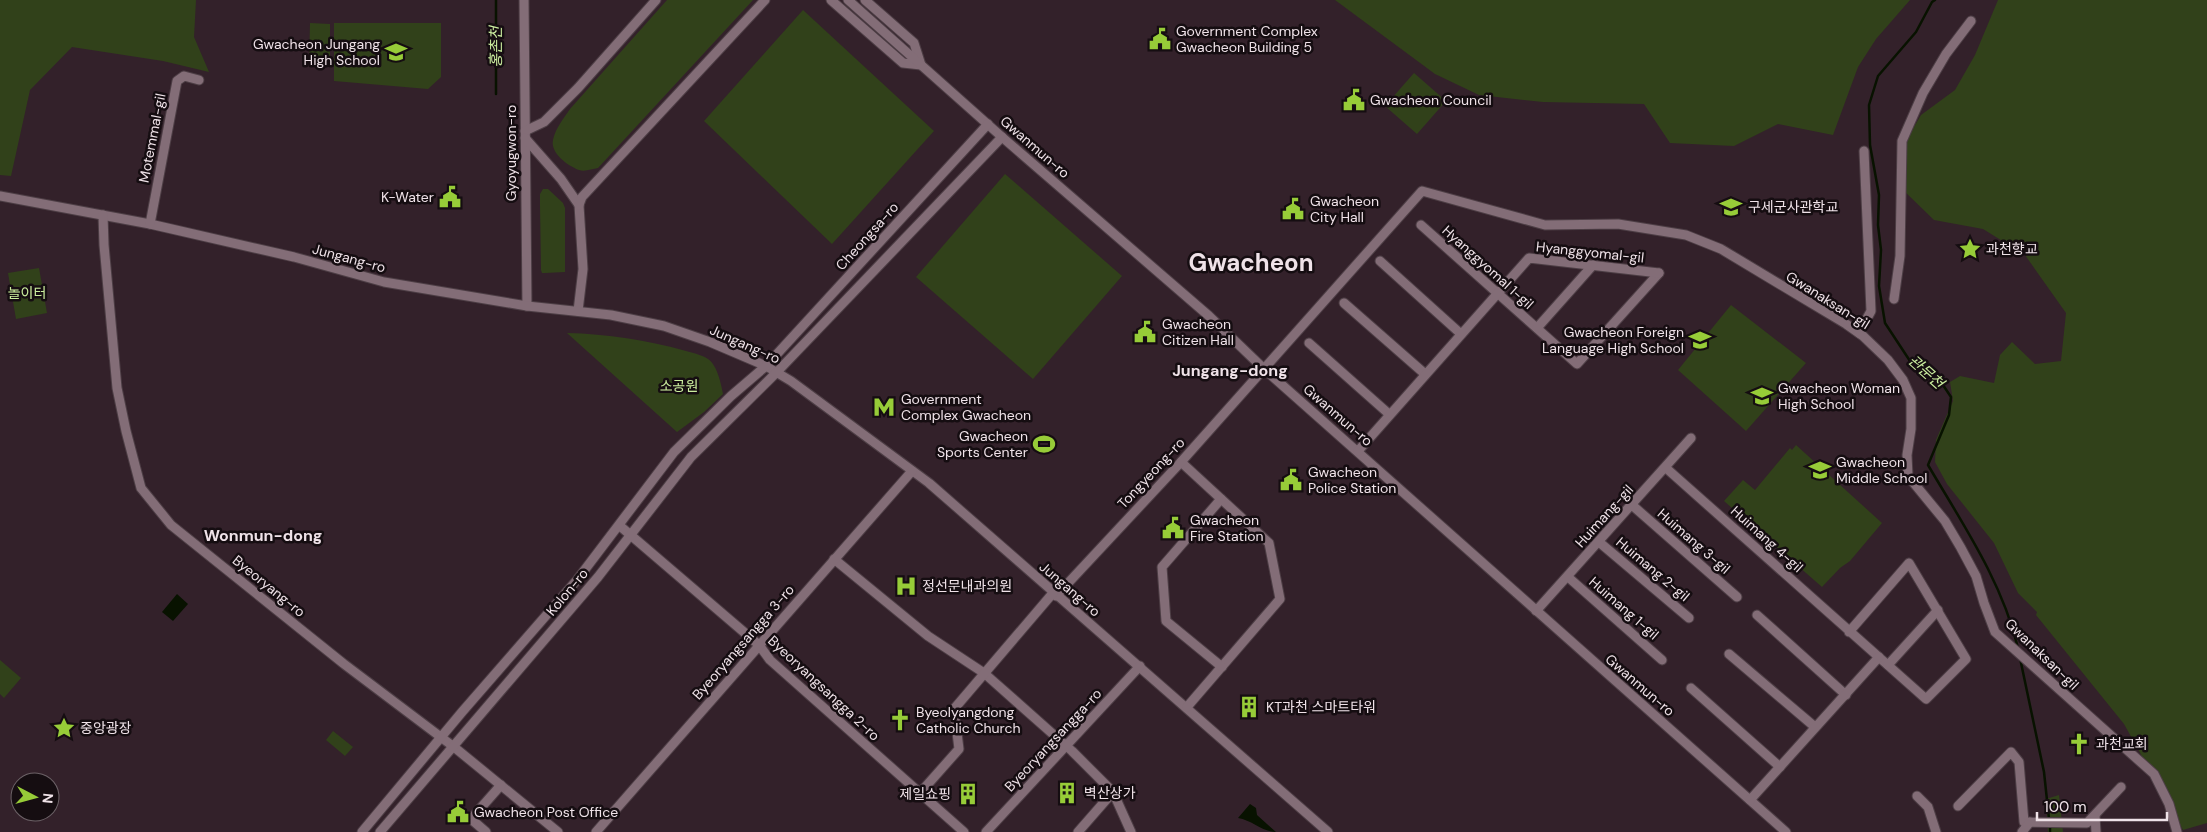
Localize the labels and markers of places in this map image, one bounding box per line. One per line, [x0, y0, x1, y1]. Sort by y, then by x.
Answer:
place label: Government Complex Gwacheon Building 5 [1176, 22, 1318, 56]
public building icon: Government Complex Gwacheon Building 5 [1147, 26, 1173, 52]
place label: Gwacheon Jungang High School [253, 35, 380, 69]
school or university icon: Gwacheon Jungang High School [383, 39, 409, 65]
public building icon: Gwacheon Council [1341, 87, 1367, 113]
place label: Gwacheon Council [1370, 91, 1492, 109]
public building icon: K-Water [437, 184, 463, 210]
place label: K-Water [381, 188, 434, 206]
place label: Gwacheon City Hall [1310, 192, 1379, 226]
school or university icon: 구세군사관학교 [1718, 194, 1744, 220]
public building icon: Gwacheon City Hall [1280, 196, 1306, 222]
place label: 구세군사관학교 [1748, 198, 1838, 216]
place icon: 과천향교 [1957, 236, 1983, 262]
place label: 과천향교 [1986, 240, 2038, 258]
place label: Gwacheon Citizen Hall [1162, 315, 1234, 349]
public building icon: Gwacheon Citizen Hall [1132, 319, 1158, 345]
place label: Gwacheon Foreign Language High School [1542, 323, 1684, 357]
school or university icon: Gwacheon Foreign Language High School [1687, 327, 1713, 353]
place label: Gwacheon Woman High School [1778, 379, 1900, 413]
school or university icon: Gwacheon Woman High School [1749, 383, 1775, 409]
place label: Government Complex Gwacheon [901, 390, 1031, 424]
metro station icon: Government Complex Gwacheon [871, 394, 897, 420]
place label: Gwacheon Sports Center [937, 427, 1028, 461]
sports icon: Gwacheon Sports Center [1031, 431, 1057, 457]
place label: Gwacheon Middle School [1836, 453, 1927, 487]
school or university icon: Gwacheon Middle School [1807, 457, 1833, 483]
place label: Gwacheon Police Station [1308, 463, 1396, 497]
public building icon: Gwacheon Police Station [1278, 467, 1304, 493]
place label: Gwacheon Fire Station [1190, 511, 1264, 545]
public building icon: Gwacheon Fire Station [1160, 515, 1186, 541]
hospital icon: 정선문내과의원 [893, 573, 919, 599]
place label: 정선문내과의원 [922, 577, 1012, 595]
building icon: KT과천 스마트타워 [1236, 694, 1262, 720]
place label: KT과천 스마트타워 [1266, 698, 1376, 716]
place label: Byeolyangdong Catholic Church [916, 703, 1021, 737]
church icon: Byeolyangdong Catholic Church [887, 707, 913, 733]
place icon: 중앙광장 [51, 715, 77, 741]
place label: 중앙광장 [80, 719, 132, 737]
church icon: 과천교회 [2066, 731, 2092, 757]
place label: 과천교회 [2096, 735, 2148, 753]
building icon: 벽산상가 [1054, 780, 1080, 806]
building icon: 제일쇼핑 [955, 781, 981, 807]
place label: 벽산상가 [1084, 784, 1136, 802]
place label: 제일쇼핑 [899, 785, 951, 803]
public building icon: Gwacheon Post Office [445, 799, 471, 825]
place label: Gwacheon Post Office [474, 803, 618, 821]

